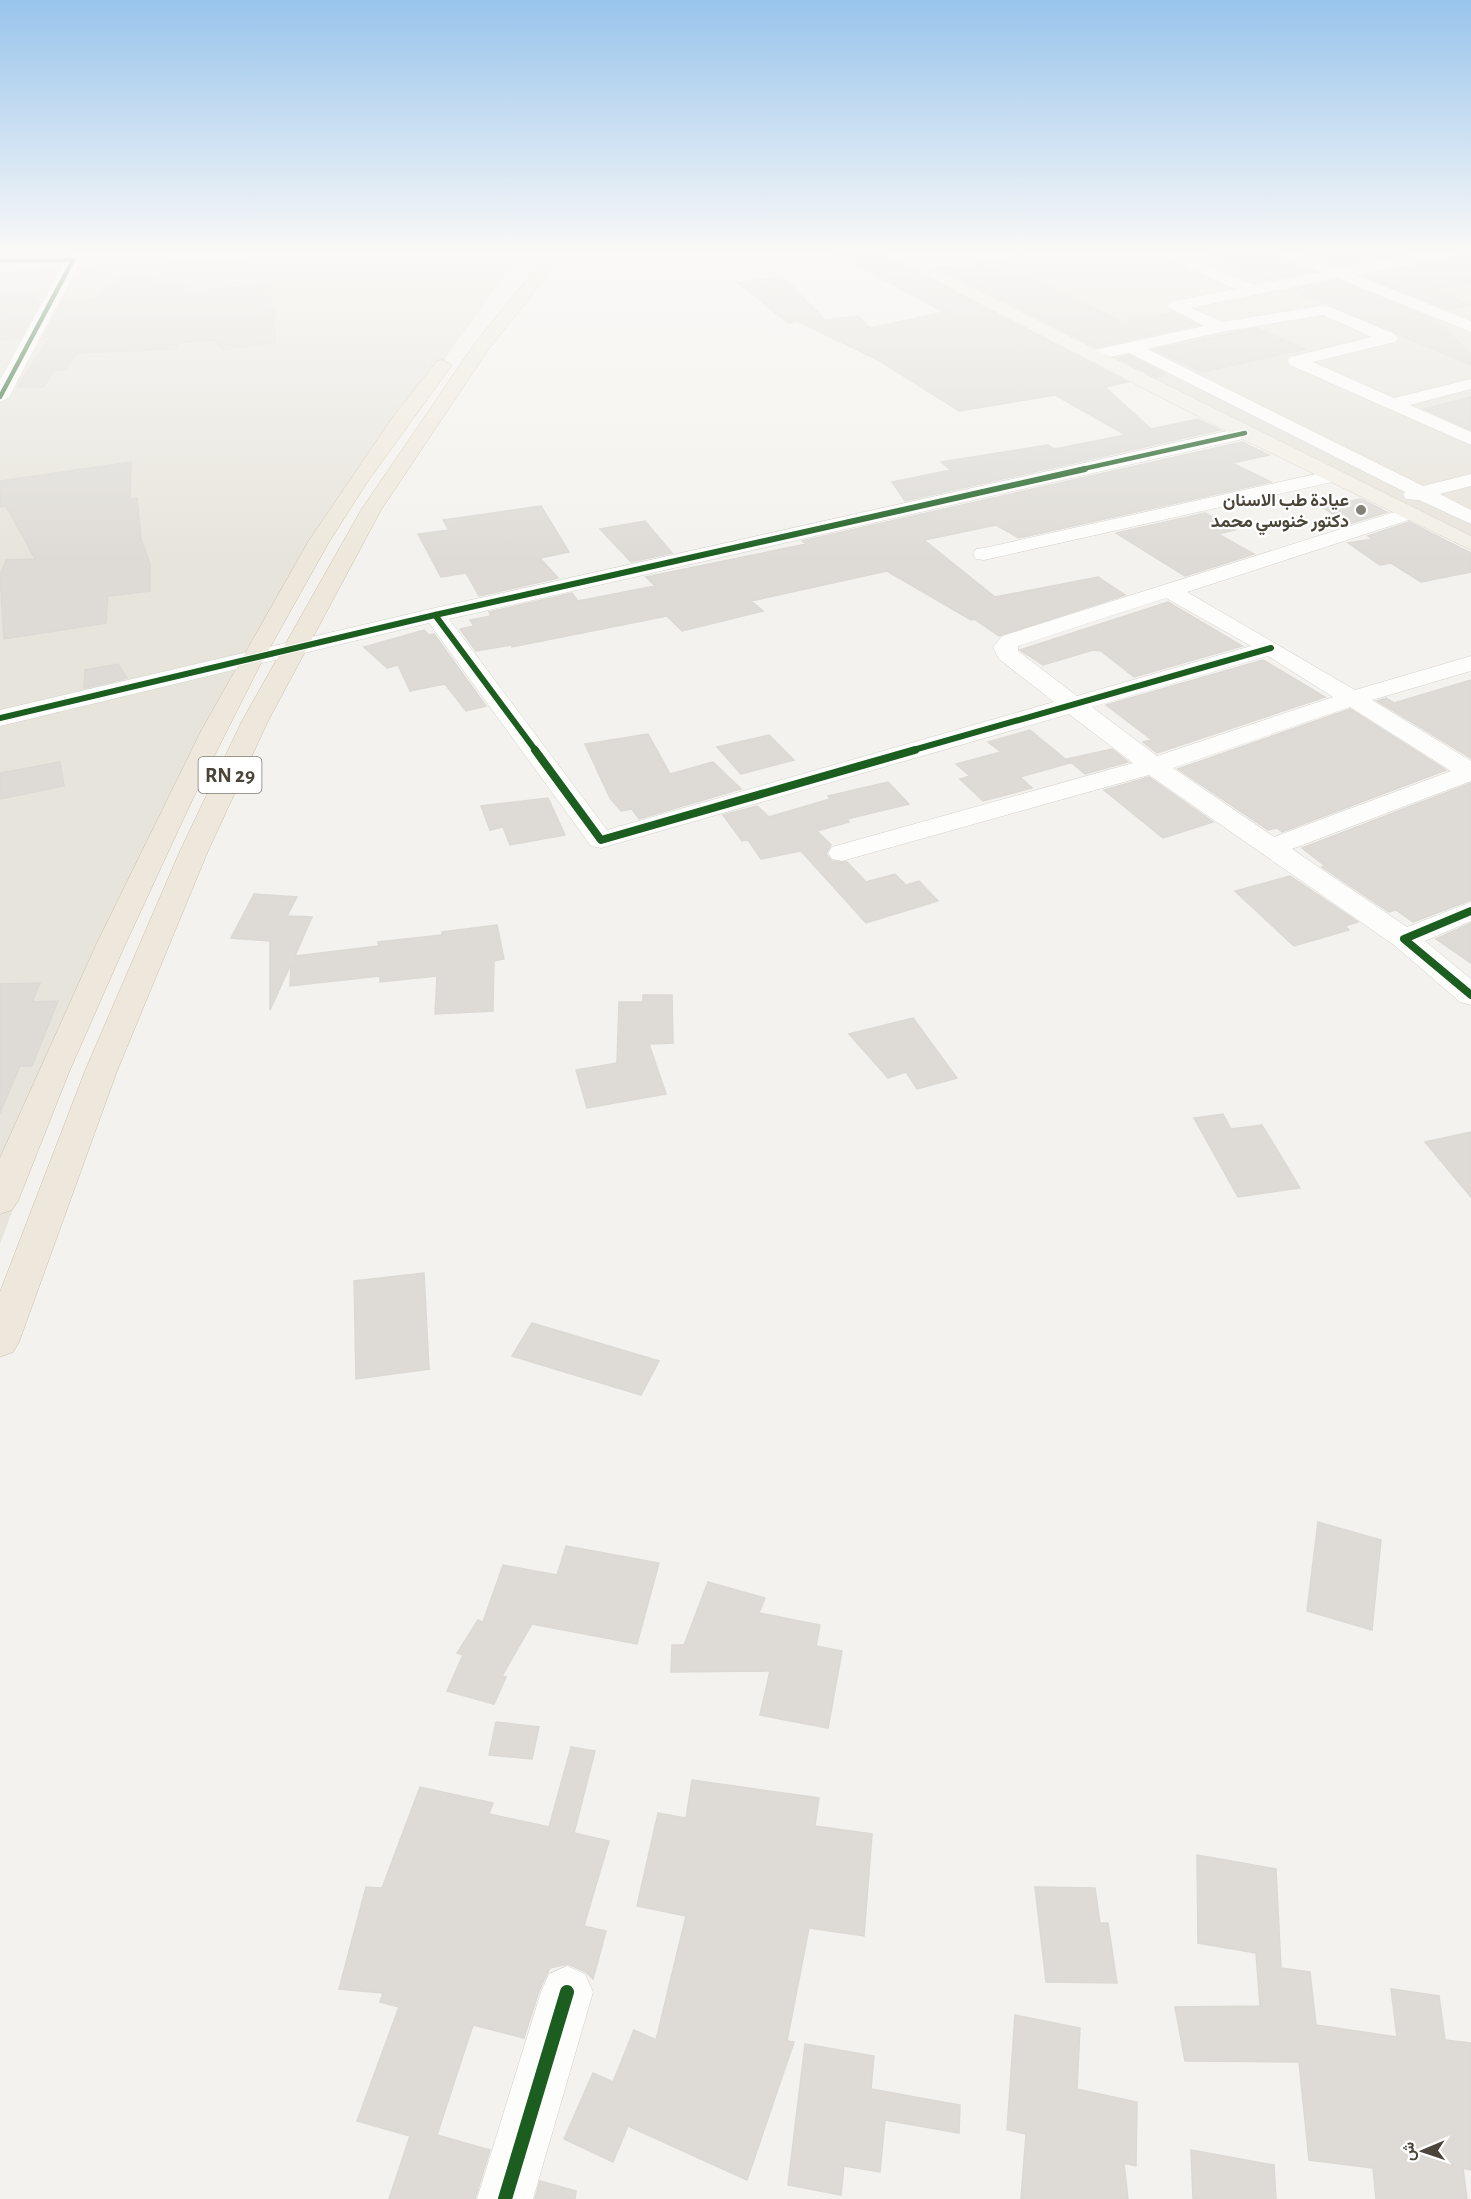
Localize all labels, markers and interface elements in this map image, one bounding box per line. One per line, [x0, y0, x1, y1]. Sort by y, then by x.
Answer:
place label: عيادة طب الاسنان دكتور خنوسي محمد [1211, 492, 1349, 536]
marker: عيادة طب الاسنان دكتور خنوسي محمد [1354, 503, 1368, 517]
road number: RN 29 [198, 757, 262, 793]
north arrow [1393, 2121, 1453, 2181]
text: ش [1401, 2142, 1418, 2161]

